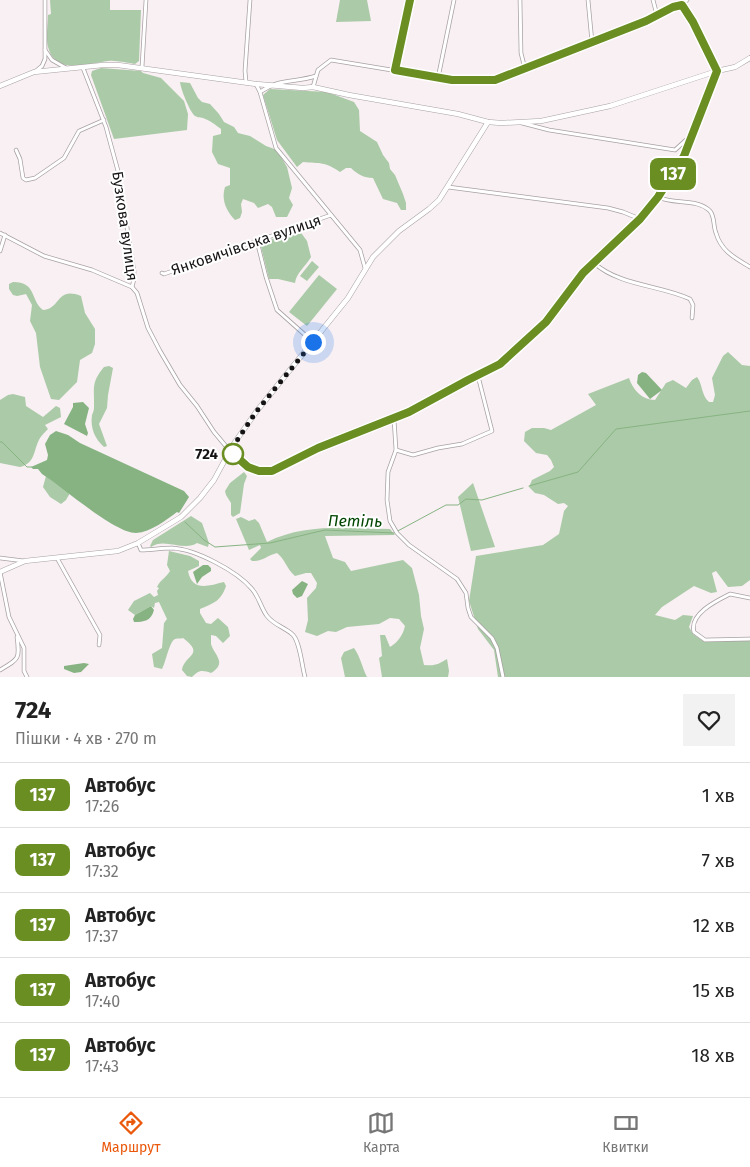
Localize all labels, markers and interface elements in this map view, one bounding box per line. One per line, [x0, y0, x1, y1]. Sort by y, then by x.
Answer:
line badge: 137 [644, 158, 702, 190]
text: 137 [660, 163, 686, 185]
street label: Бузкова вулиця [108, 170, 142, 282]
street label: Янковичівська вулиця [169, 211, 323, 279]
your location [301, 330, 326, 355]
marker: 724 [222, 443, 244, 465]
place label: 724 [195, 445, 219, 463]
water label: Петіль [328, 511, 382, 531]
button: heart [683, 694, 735, 746]
text: 724 [15, 696, 51, 724]
text: Пішки · 4 хв · 270 m [15, 729, 157, 748]
text: Автобус [85, 774, 156, 797]
text: 137 [29, 784, 56, 806]
text: 1 хв [702, 784, 735, 807]
text: 17:26 [85, 797, 119, 816]
text: Автобус [85, 839, 156, 862]
text: 137 [29, 849, 56, 871]
text: 7 хв [702, 849, 735, 872]
text: 17:32 [85, 862, 119, 881]
text: Автобус [85, 904, 156, 927]
text: 137 [29, 914, 56, 936]
text: 12 хв [692, 914, 735, 937]
text: 17:37 [85, 927, 118, 946]
text: Автобус [85, 969, 156, 992]
text: 137 [29, 979, 56, 1001]
text: 15 хв [692, 979, 735, 1002]
text: 17:40 [85, 992, 120, 1011]
text: Автобус [85, 1034, 156, 1057]
text: 137 [29, 1044, 56, 1066]
text: 18 хв [691, 1044, 735, 1067]
text: 17:43 [85, 1057, 119, 1076]
tab: Маршрут [101, 1109, 161, 1156]
tab: Карта [363, 1109, 400, 1156]
tab: Квитки [602, 1109, 649, 1156]

